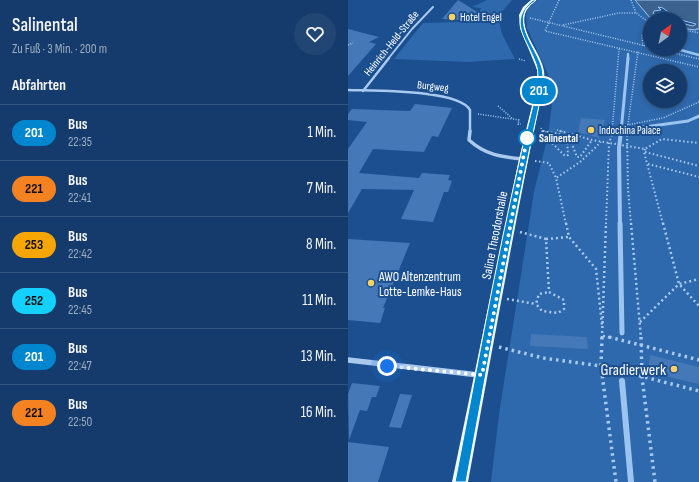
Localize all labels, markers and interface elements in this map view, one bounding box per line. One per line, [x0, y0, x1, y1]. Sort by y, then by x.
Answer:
street label: Heinrich-Held-Straße [361, 8, 422, 79]
place label: Hotel Engel [460, 11, 502, 24]
marker: Hotel Engel [447, 12, 457, 22]
north arrow [643, 12, 687, 56]
map controls [643, 12, 687, 108]
button: heart [294, 13, 336, 55]
text: Salinental [12, 14, 78, 37]
text: Zu Fuß · 3 Min. · 200 m [12, 41, 107, 57]
button: layers [643, 64, 687, 108]
text: Abfahrten [12, 76, 66, 95]
street label: Burgweg [417, 78, 450, 95]
line badge: 201 [516, 78, 562, 104]
text: 201 [530, 82, 548, 99]
text: Bus [68, 115, 87, 134]
text: 1 Min. [307, 123, 336, 142]
text: 201 [25, 124, 43, 141]
place label: Indochina Palace [599, 124, 661, 137]
marker: Indochina Palace [586, 125, 596, 135]
marker: Salinental [518, 129, 536, 147]
place label: Salinental [539, 132, 578, 145]
text: 22:35 [68, 134, 92, 150]
text: Bus [68, 171, 87, 190]
text: 7 Min. [307, 179, 336, 198]
text: 221 [25, 180, 43, 197]
text: 22:41 [68, 190, 91, 206]
street label: Saline Theodorshalle [479, 190, 511, 281]
text: Bus [68, 227, 87, 246]
text: 8 Min. [306, 235, 336, 254]
text: 253 [25, 236, 43, 253]
text: 22:42 [68, 246, 92, 262]
place label: AWO Altenzentrum Lotte-Lemke-Haus [378, 269, 462, 300]
marker: AWO Altenzentrum Lotte-Lemke-Haus [366, 278, 376, 288]
text: Bus [68, 283, 87, 302]
text: 11 Min. [302, 291, 336, 310]
text: 252 [25, 292, 43, 309]
text: 22:45 [68, 302, 92, 318]
text: Bus [68, 339, 87, 358]
text: 13 Min. [301, 347, 336, 366]
text: 201 [25, 348, 43, 365]
your location [377, 356, 397, 376]
text: 22:47 [68, 358, 92, 374]
place label: Gradierwerk [601, 361, 666, 380]
marker: Gradierwerk [669, 364, 679, 374]
text: Bus [68, 395, 87, 414]
text: 16 Min. [301, 403, 336, 422]
text: 221 [25, 404, 43, 421]
text: 22:50 [68, 414, 92, 430]

